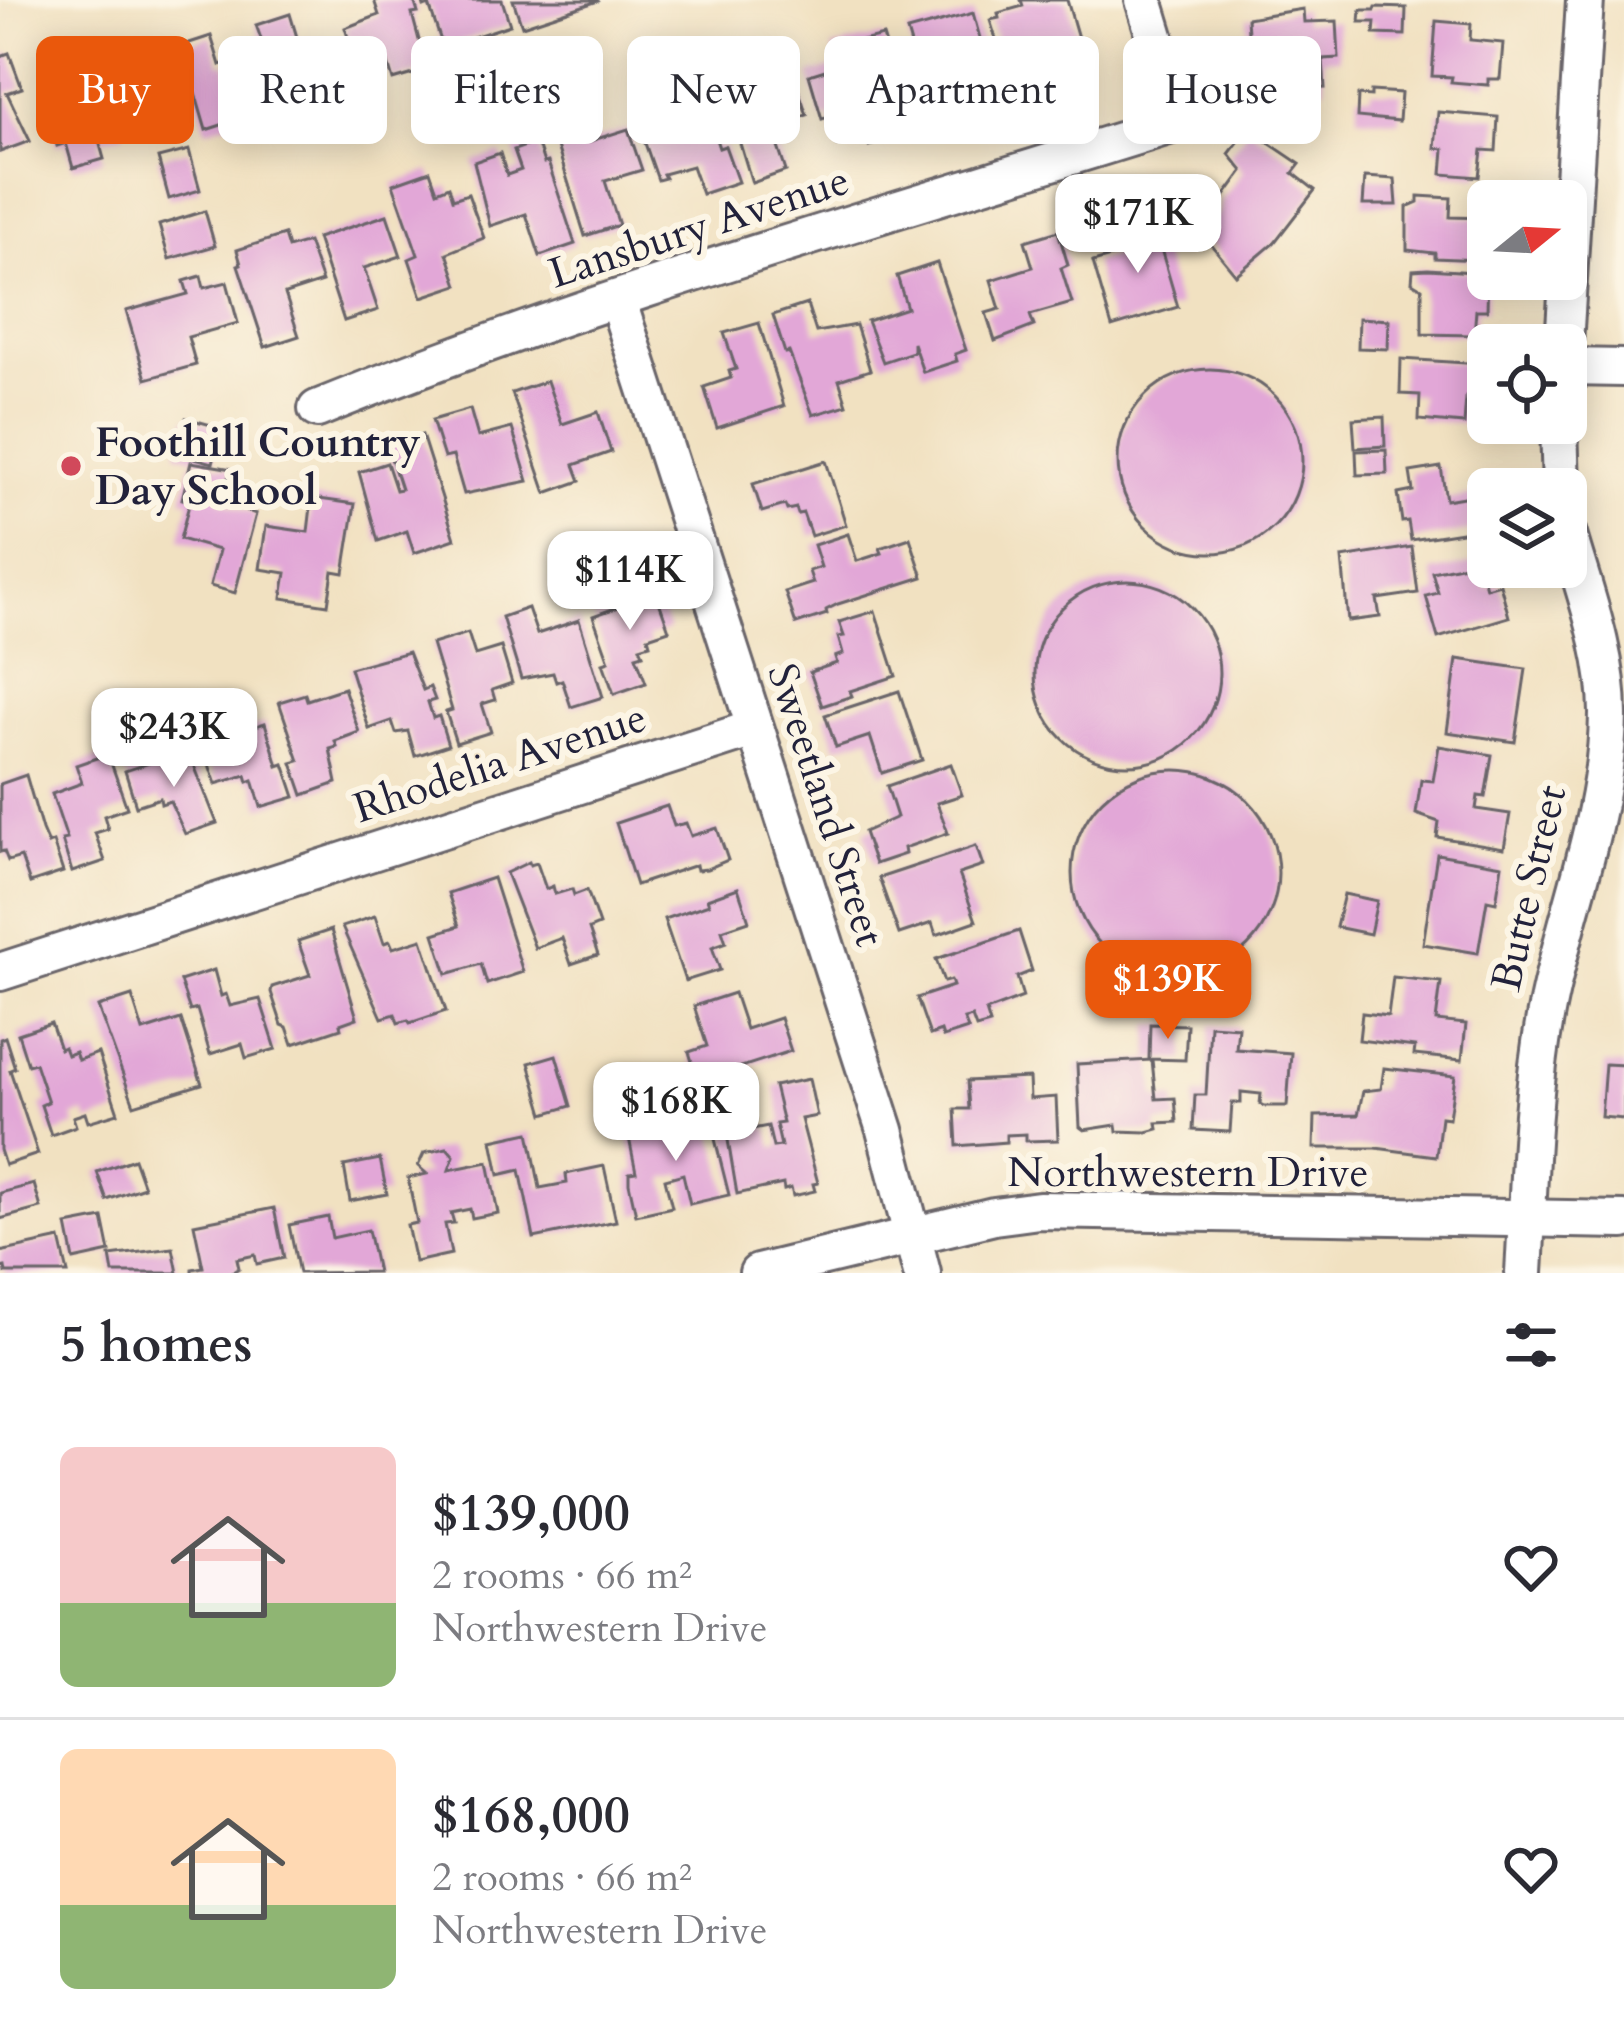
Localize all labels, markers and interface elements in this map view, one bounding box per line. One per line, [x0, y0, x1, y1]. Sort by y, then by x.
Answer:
chip: Buy [36, 36, 194, 144]
chip: Rent [218, 36, 387, 144]
chip: Filters [411, 36, 603, 144]
chip: New [627, 36, 800, 144]
chip: Apartment [824, 36, 1099, 144]
chip: House [1123, 36, 1321, 144]
street label: Lansbury Avenue [542, 152, 856, 302]
pin: $171K [1054, 174, 1222, 276]
north arrow [1467, 180, 1587, 300]
map controls [1467, 180, 1587, 588]
text: $171K [1082, 186, 1194, 239]
button: locate [1467, 324, 1587, 444]
place label: Foothill Country Day School [95, 414, 421, 519]
marker: Foothill Country Day School [58, 453, 84, 479]
button: layers [1467, 468, 1587, 588]
pin: $114K [546, 531, 714, 633]
text: $114K [574, 543, 686, 596]
street label: Sweetland Street [754, 657, 898, 953]
pin: $243K [90, 688, 258, 790]
street label: Rhodelia Avenue [346, 689, 654, 837]
text: $243K [118, 700, 230, 753]
street label: Butte Street [1478, 780, 1580, 996]
pin: $139K [1084, 940, 1252, 1042]
text: $139K [1112, 952, 1224, 1005]
pin: $168K [592, 1062, 760, 1164]
text: $168K [620, 1074, 732, 1127]
street label: Northwestern Drive [1007, 1144, 1369, 1201]
text: 5 homes [60, 1310, 252, 1380]
icon: filters [1498, 1312, 1564, 1378]
text: $139,000 [432, 1479, 630, 1549]
icon: home [156, 1495, 300, 1639]
icon: heart [1498, 1534, 1564, 1600]
text: 2 rooms · 66 m² [432, 1549, 692, 1602]
text: Northwestern Drive [432, 1602, 768, 1655]
text: $168,000 [432, 1781, 630, 1851]
icon: home [156, 1797, 300, 1941]
icon: heart [1498, 1836, 1564, 1902]
text: 2 rooms · 66 m² [432, 1851, 692, 1904]
text: Northwestern Drive [432, 1904, 768, 1957]

